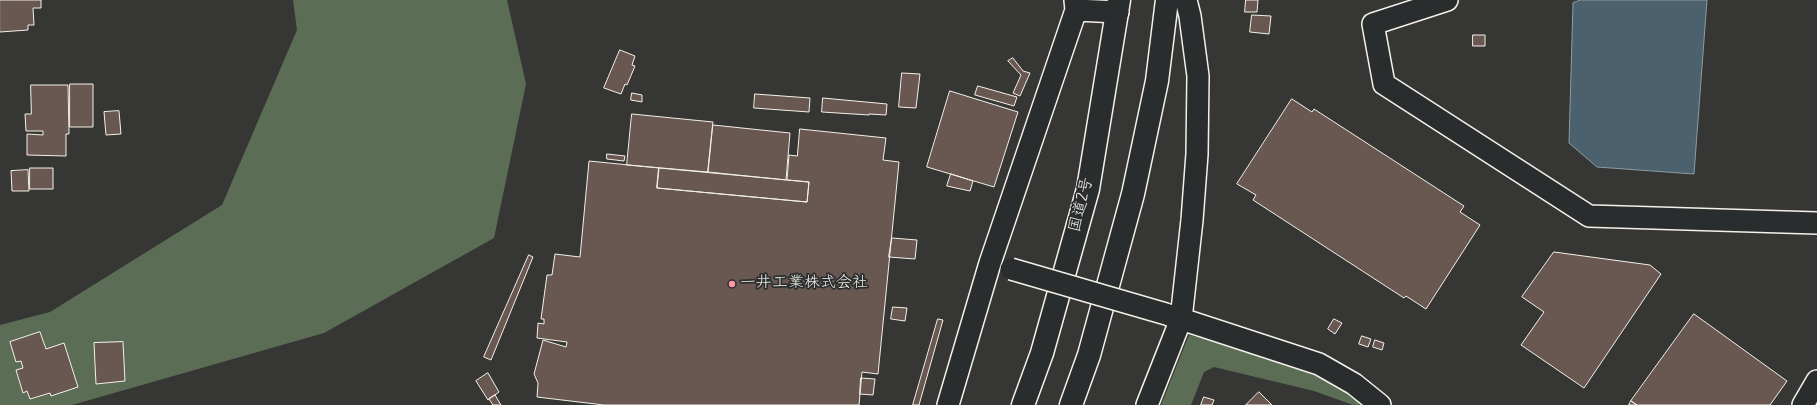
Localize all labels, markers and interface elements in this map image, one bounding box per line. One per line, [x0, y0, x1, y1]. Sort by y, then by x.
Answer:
street label: 国道2号 [1066, 176, 1098, 234]
place label: 一井工業株式会社 [740, 274, 868, 294]
marker: 一井工業株式会社 [727, 279, 737, 289]

